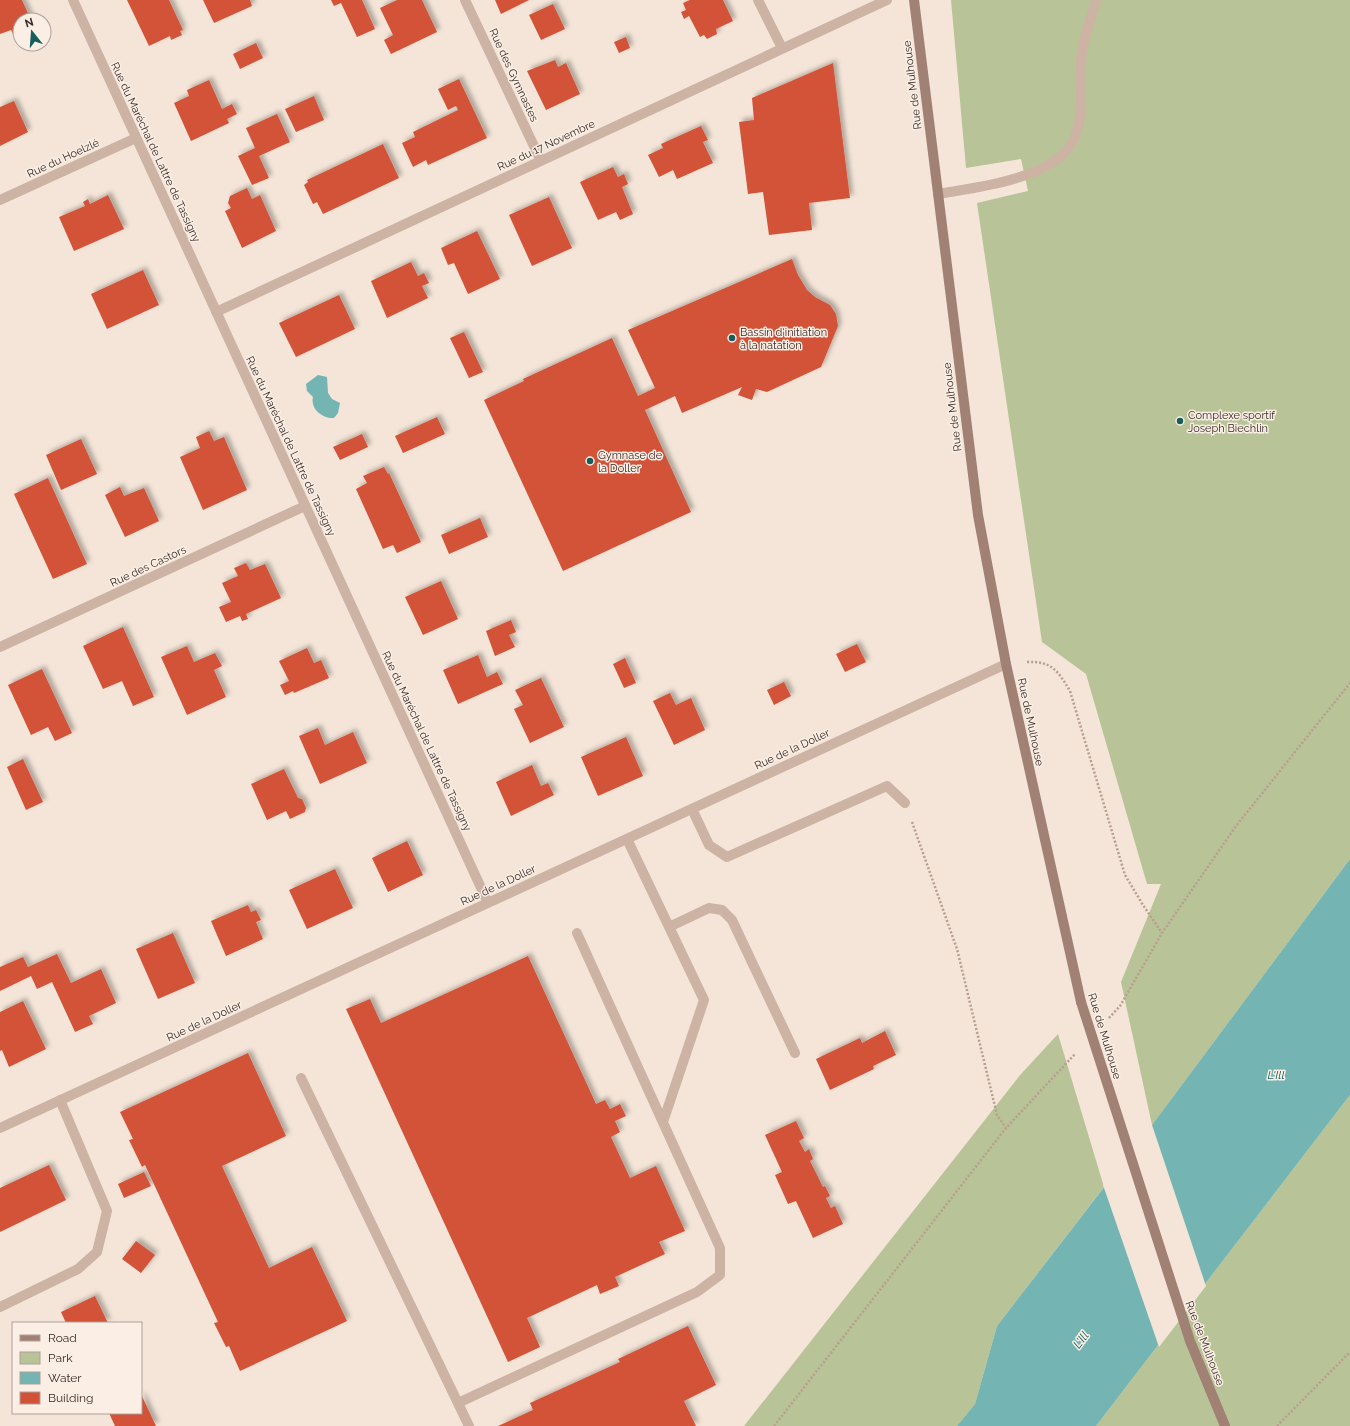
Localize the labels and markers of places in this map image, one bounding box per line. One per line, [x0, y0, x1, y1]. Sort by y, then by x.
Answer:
place label: Bassin d'initiation à la natation [740, 326, 827, 352]
marker: Bassin d'initiation à la natation [727, 333, 737, 343]
place label: Complexe sportif Joseph Biechlin [1188, 409, 1275, 435]
marker: Complexe sportif Joseph Biechlin [1175, 416, 1185, 426]
place label: Gymnase de la Doller [598, 449, 663, 475]
marker: Gymnase de la Doller [585, 456, 595, 466]

